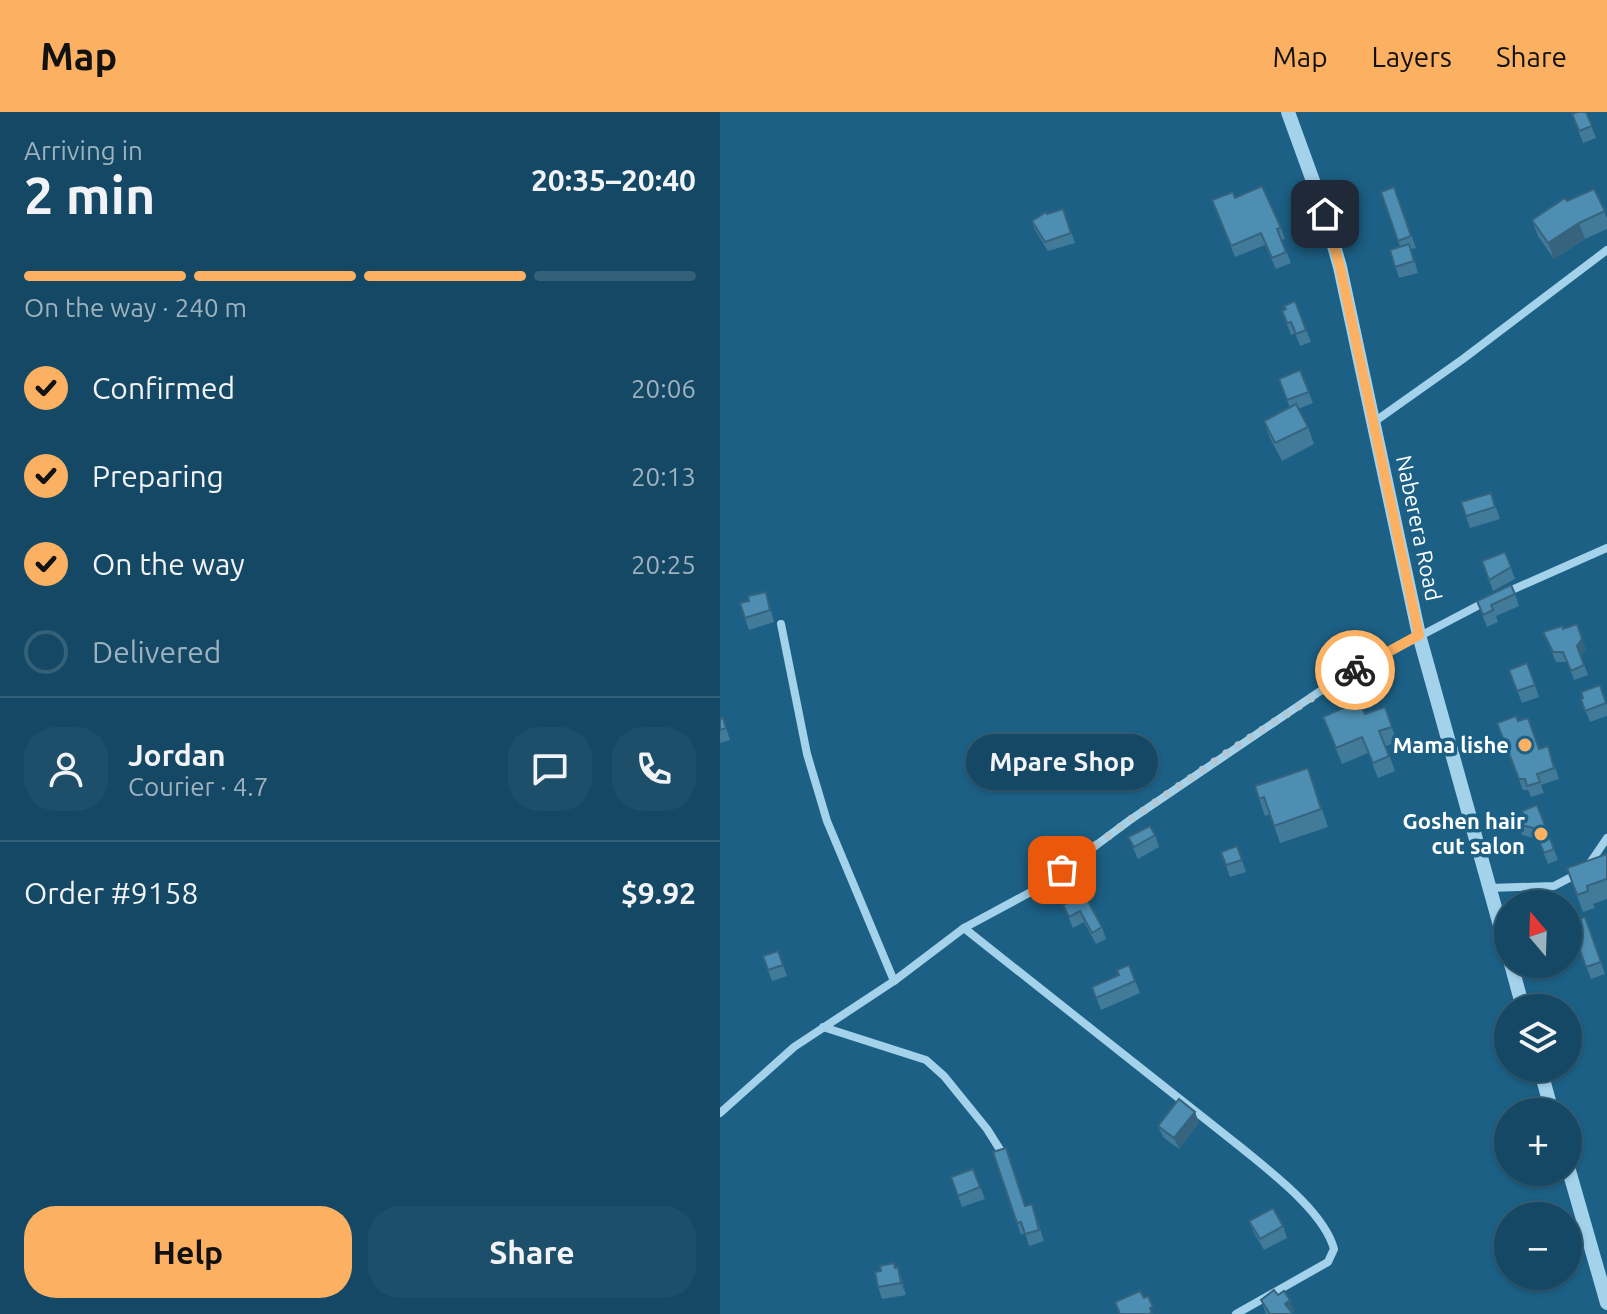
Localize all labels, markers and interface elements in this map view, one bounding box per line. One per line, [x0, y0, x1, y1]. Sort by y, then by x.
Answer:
text: Map [40, 35, 117, 77]
text: Map [1272, 41, 1328, 72]
text: Layers [1372, 41, 1452, 72]
text: Share [1496, 41, 1567, 72]
text: Arriving in [24, 136, 143, 165]
text: 20:35–20:40 [531, 163, 696, 197]
text: 2 min [24, 166, 155, 224]
pin [1291, 180, 1359, 248]
icon: home [1303, 192, 1347, 236]
text: On the way · 240 m [24, 293, 247, 322]
icon: check [24, 366, 68, 410]
text: Confirmed [92, 371, 235, 405]
text: 20:06 [631, 374, 696, 403]
street label: Naberera Road [1392, 453, 1447, 603]
icon: check [24, 454, 68, 498]
text: Preparing [92, 459, 224, 493]
text: 20:13 [631, 462, 696, 491]
icon: check [24, 542, 68, 586]
text: On the way [92, 547, 245, 581]
text: 20:25 [631, 550, 696, 579]
courier [1315, 630, 1395, 710]
text: Delivered [92, 635, 221, 669]
icon: bike [1333, 648, 1377, 692]
button: person [24, 727, 108, 811]
button: chat [508, 727, 592, 811]
button: phone [612, 727, 696, 811]
place label: Mama lishe [1393, 732, 1509, 757]
callout: Mpare Shop [966, 734, 1158, 790]
marker: Mama lishe [1516, 736, 1534, 754]
text: Jordan [128, 738, 226, 772]
text: Mpare Shop [989, 747, 1135, 776]
text: Courier · 4.7 [128, 772, 268, 801]
place label: Goshen hair cut salon [1403, 808, 1525, 858]
marker: Goshen hair cut salon [1532, 825, 1550, 843]
pin [1028, 836, 1096, 904]
icon: bag [1040, 848, 1084, 892]
text: Order #9158 [24, 876, 198, 910]
text: $9.92 [621, 876, 696, 910]
north arrow [1494, 890, 1582, 978]
map controls [1494, 890, 1582, 1290]
button: layers [1494, 994, 1582, 1082]
button: + [1494, 1098, 1582, 1186]
button: − [1494, 1202, 1582, 1290]
button: Help [24, 1206, 352, 1298]
button: Share [368, 1206, 696, 1298]

